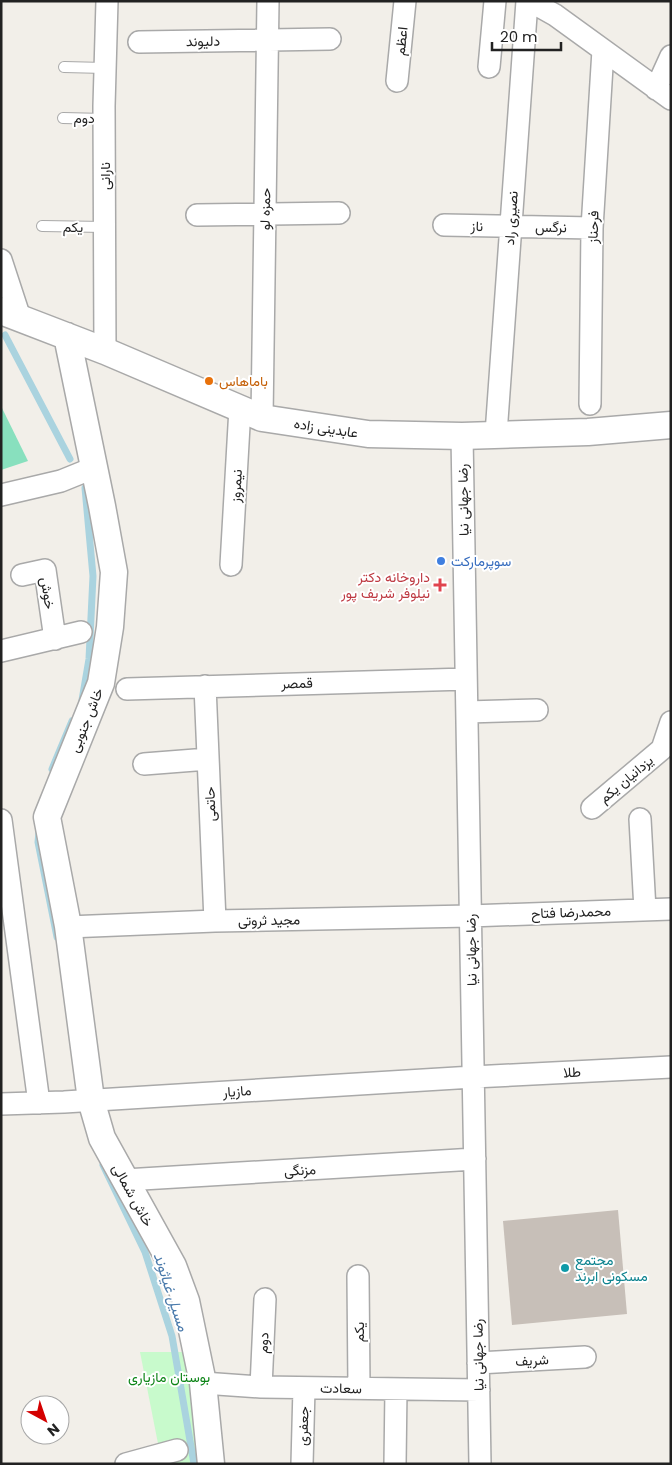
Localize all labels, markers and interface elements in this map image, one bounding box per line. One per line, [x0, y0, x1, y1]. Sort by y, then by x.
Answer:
scale bar [492, 20, 561, 52]
street label: اعظم [390, 26, 412, 56]
text: 20 m [500, 26, 538, 47]
street label: دلیوند [186, 31, 221, 51]
street label: دوم [73, 108, 95, 128]
street label: نارانی [95, 162, 115, 190]
street label: حمزه لو [255, 188, 275, 230]
street label: نصیری راد [499, 190, 523, 246]
street label: فرحناز [582, 210, 604, 245]
street label: ناز [469, 216, 484, 236]
street label: یکم [63, 217, 83, 237]
street label: نرگس [535, 217, 567, 237]
place label: باماهاس [219, 371, 268, 391]
marker: باماهاس [203, 375, 215, 387]
street label: عابدینی زاده [292, 413, 360, 443]
street label: رضا جهانی نیا [452, 463, 474, 536]
street label: نیمروز [225, 469, 247, 504]
place label: سوپرمارکت [451, 551, 511, 571]
marker: سوپرمارکت [435, 555, 447, 567]
place label: داروخانه دکتر نیلوفر شریف پور [340, 567, 430, 603]
street label: خوش [36, 576, 60, 610]
marker: داروخانه دکتر نیلوفر شریف پور [434, 579, 446, 591]
street label: قمصر [280, 673, 313, 693]
street label: خاش جنوبی [64, 685, 108, 755]
street label: یزدانیان یکم [595, 750, 658, 808]
street label: حاتمی [199, 786, 221, 822]
street label: محمدرضا فتاح [531, 901, 611, 924]
street label: مجید ثروتی [238, 909, 300, 931]
street label: رضا جهانی نیا [460, 913, 482, 986]
street label: طلا [563, 1062, 581, 1082]
street label: مازیار [221, 1080, 252, 1102]
street label: مزنگی [283, 1159, 317, 1181]
street label: خاش شمالی [107, 1160, 159, 1230]
water label: مسیل غیاثوند [149, 1250, 194, 1335]
place label: مجتمع مسکونی ابرند [575, 1250, 648, 1286]
marker: مجتمع مسکونی ابرند [559, 1262, 571, 1274]
street label: رضا جهانی نیا [467, 1318, 489, 1391]
street label: یکم [349, 1322, 369, 1342]
street label: دوم [252, 1332, 274, 1354]
street label: شریف [515, 1349, 549, 1371]
park label: بوستان مازیاری [128, 1367, 210, 1387]
street label: سعادت [320, 1378, 362, 1398]
north arrow [20, 1395, 70, 1445]
street label: جعفری [292, 1406, 314, 1446]
text: N [43, 1419, 64, 1441]

